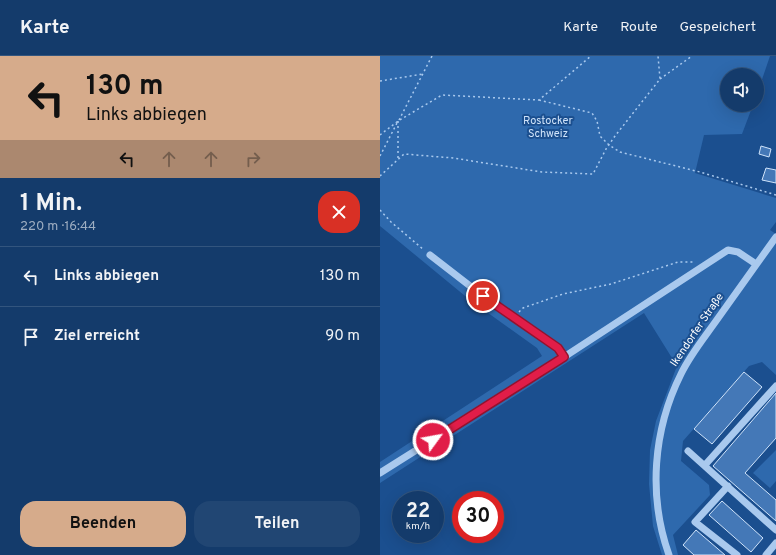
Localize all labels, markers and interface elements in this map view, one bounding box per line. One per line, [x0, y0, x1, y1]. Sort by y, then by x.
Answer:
text: Karte [20, 16, 70, 40]
text: Karte [563, 19, 598, 36]
text: Route [620, 19, 657, 36]
text: Gespeichert [679, 19, 756, 36]
map controls [720, 68, 764, 112]
button: sound [720, 68, 764, 112]
text: 130 m [86, 69, 164, 105]
icon: left [20, 72, 72, 124]
text: Links abbiegen [86, 104, 207, 127]
park label: Rostocker Schweiz [523, 114, 574, 141]
icon: left [116, 148, 138, 170]
icon: ahead [158, 148, 180, 170]
icon: ahead [200, 148, 222, 170]
icon: right [242, 148, 264, 170]
text: 1 Min. [20, 189, 82, 219]
button: close [318, 191, 360, 233]
text: 220 m · 16:44 [20, 219, 96, 235]
icon: left [20, 266, 42, 288]
text: Links abbiegen [54, 267, 159, 286]
text: 130 m [320, 267, 360, 286]
pin [466, 279, 500, 313]
icon: arrive [472, 285, 494, 307]
street label: Ikendorfer Straße [667, 290, 727, 370]
icon: arrive [20, 326, 42, 348]
text: Ziel erreicht [54, 327, 140, 346]
text: 90 m [325, 327, 360, 346]
position arrow [412, 419, 454, 461]
speed limit sign: 30 [452, 491, 504, 543]
text: 22 [406, 499, 430, 525]
button: Beenden [20, 501, 186, 547]
button: Teilen [194, 501, 360, 547]
text: km/h [406, 520, 430, 533]

